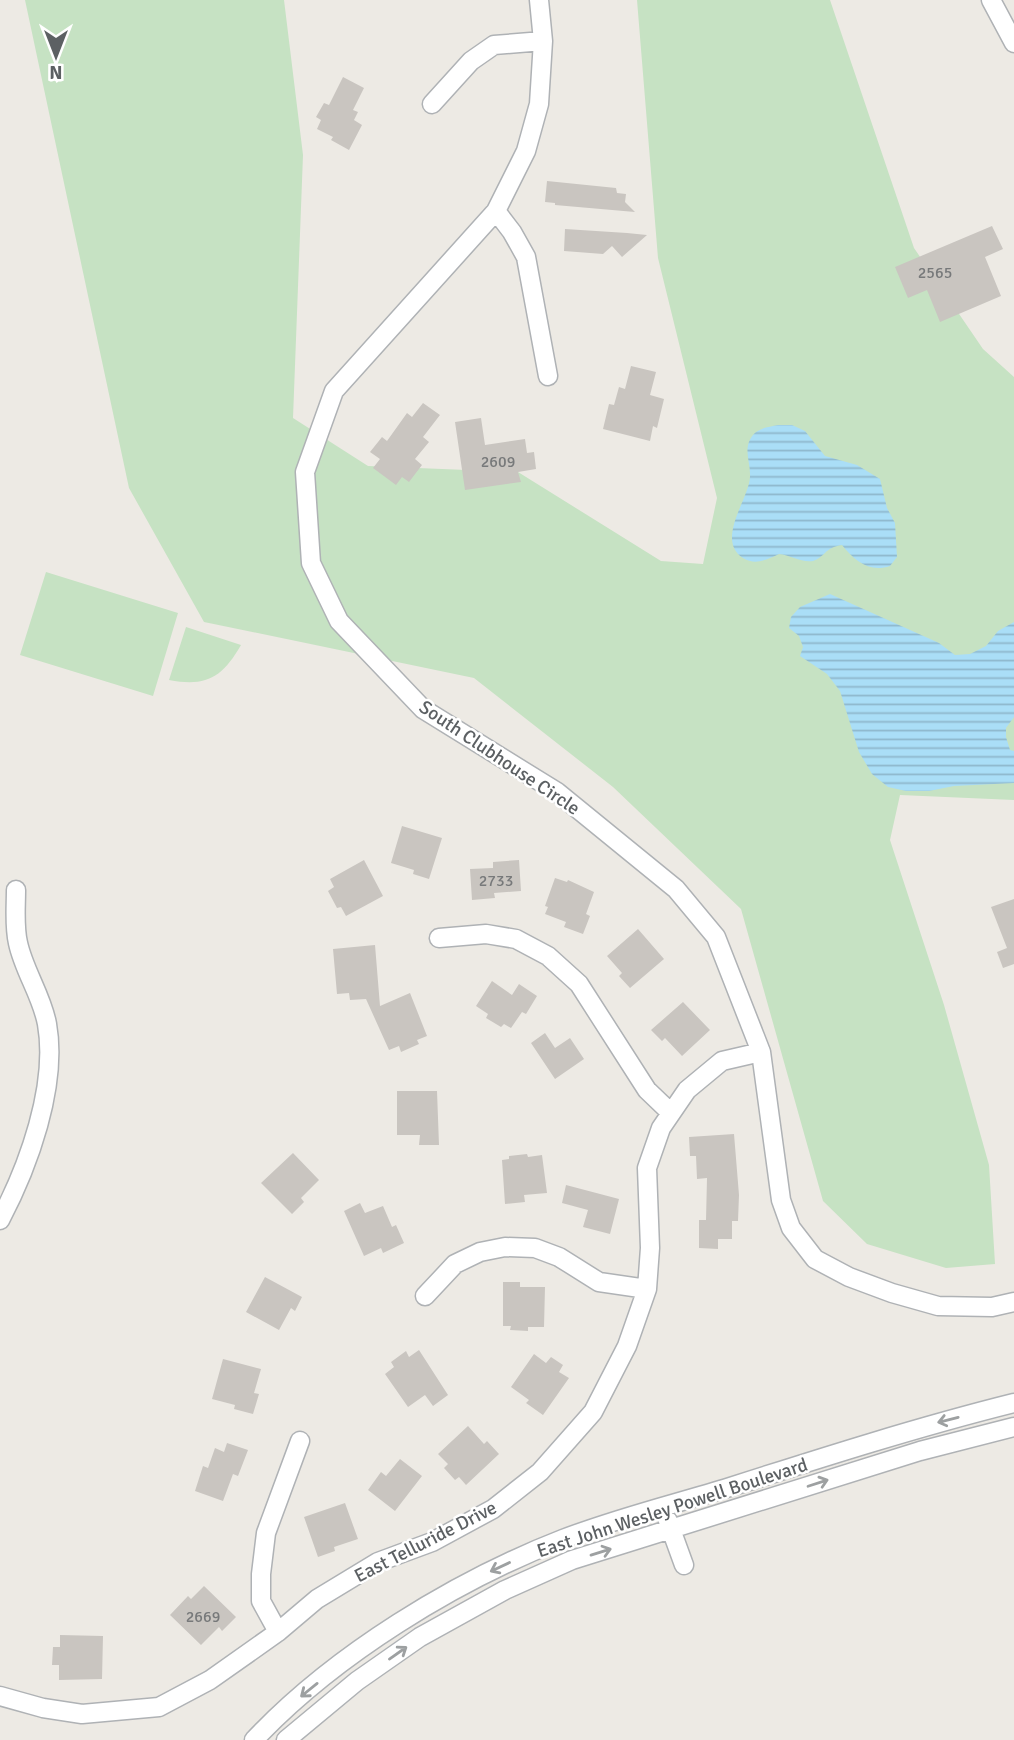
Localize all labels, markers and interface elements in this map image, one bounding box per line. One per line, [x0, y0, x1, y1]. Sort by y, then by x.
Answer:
north arrow [21, 21, 91, 91]
text: N [49, 60, 63, 84]
house number: 2565 [918, 263, 952, 283]
house number: 2609 [481, 452, 515, 472]
street label: South Clubhouse Circle [414, 695, 584, 821]
house number: 2733 [479, 871, 513, 891]
one-way arrow [937, 1414, 960, 1427]
street label: East John Wesley Powell Boulevard [534, 1453, 811, 1563]
one-way arrow [806, 1476, 828, 1489]
street label: East Telluride Drive [350, 1496, 501, 1588]
one-way arrow [589, 1544, 611, 1557]
one-way arrow [489, 1561, 511, 1574]
house number: 2669 [186, 1607, 220, 1627]
one-way arrow [388, 1646, 407, 1660]
one-way arrow [301, 1683, 319, 1698]

